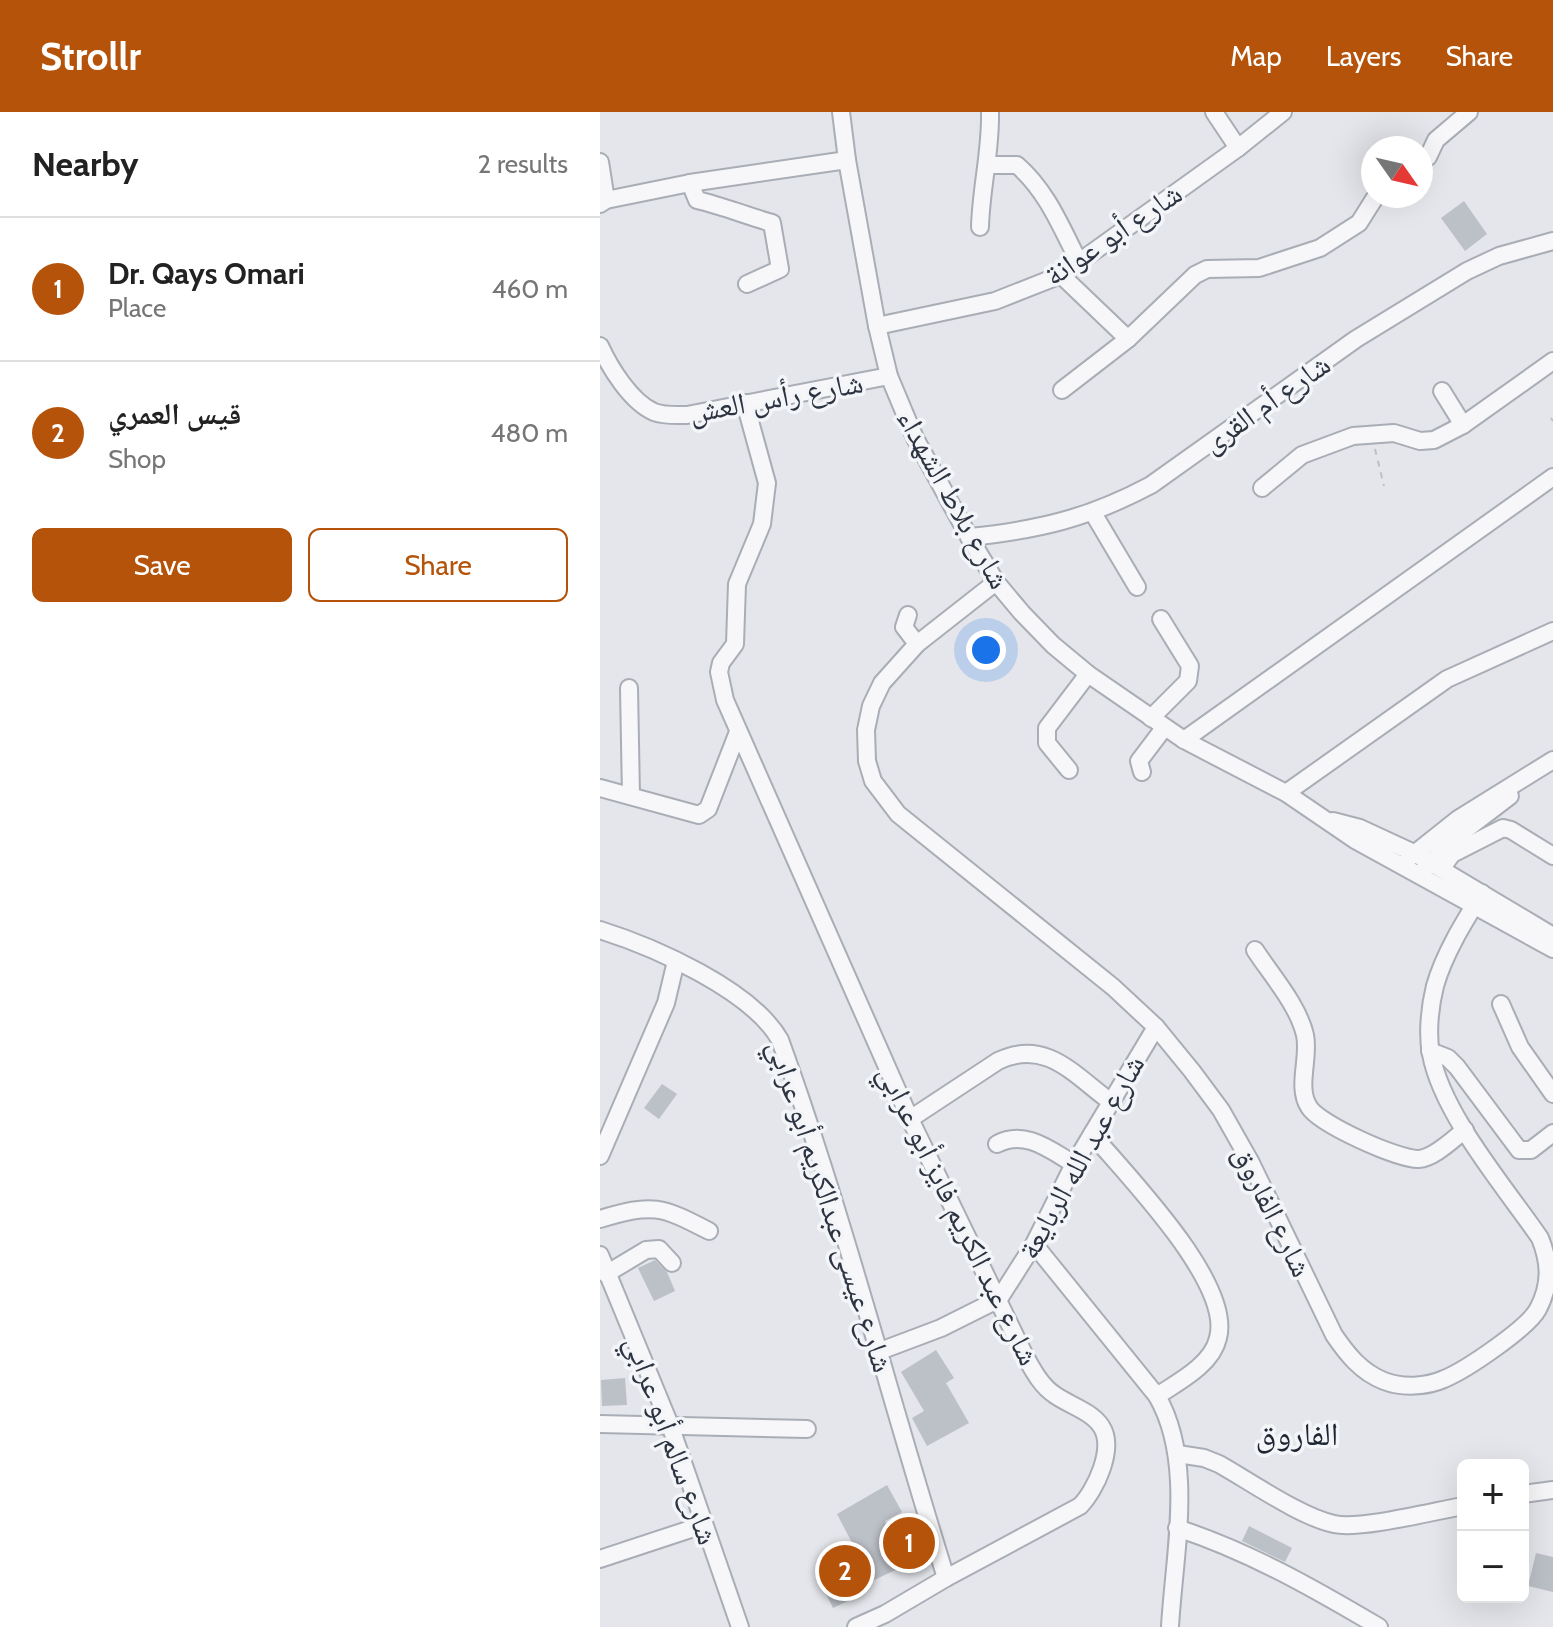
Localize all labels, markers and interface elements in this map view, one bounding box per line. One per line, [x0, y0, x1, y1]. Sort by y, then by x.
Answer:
text: Strollr [40, 33, 141, 80]
text: Map [1230, 39, 1282, 73]
text: Layers [1326, 39, 1401, 73]
text: Share [1445, 39, 1513, 73]
north arrow [1361, 136, 1433, 208]
text: Nearby [32, 143, 139, 185]
text: 2 results [477, 148, 568, 180]
street label: شارع أبو عوانة [1037, 174, 1189, 294]
text: Dr. Qays Omari [108, 255, 305, 292]
text: 1 [53, 273, 63, 305]
text: 460 m [491, 273, 568, 305]
text: Place [108, 292, 166, 324]
street label: شارع أم القرى [1195, 345, 1338, 461]
street label: شارع رأس العش [686, 363, 866, 431]
text: قيس العمري [108, 395, 241, 432]
street label: شارع بلاط الشهداء [889, 403, 1019, 596]
text: 2 [51, 417, 65, 449]
text: 480 m [490, 417, 568, 449]
text: Shop [108, 443, 166, 475]
button: Save [32, 528, 292, 602]
button: Share [308, 528, 568, 602]
your location [966, 630, 1006, 670]
street label: شارع عيسى عبدالكريم أبو عرابي [754, 1035, 902, 1378]
street label: شارع عبد الله الربايعة [1010, 1049, 1153, 1266]
street label: شارع عبد الكريم فايز أبو عرابي [865, 1059, 1048, 1374]
street label: شارع الفاروق [1224, 1139, 1321, 1283]
street label: شارع سالم أبو عرابي [612, 1331, 727, 1551]
district label: الفاروق [1256, 1414, 1338, 1454]
map controls [1457, 1459, 1529, 1603]
button: + [1457, 1459, 1529, 1531]
pin: 1 [883, 1513, 935, 1573]
button: − [1457, 1531, 1529, 1603]
pin: 2 [819, 1541, 871, 1601]

